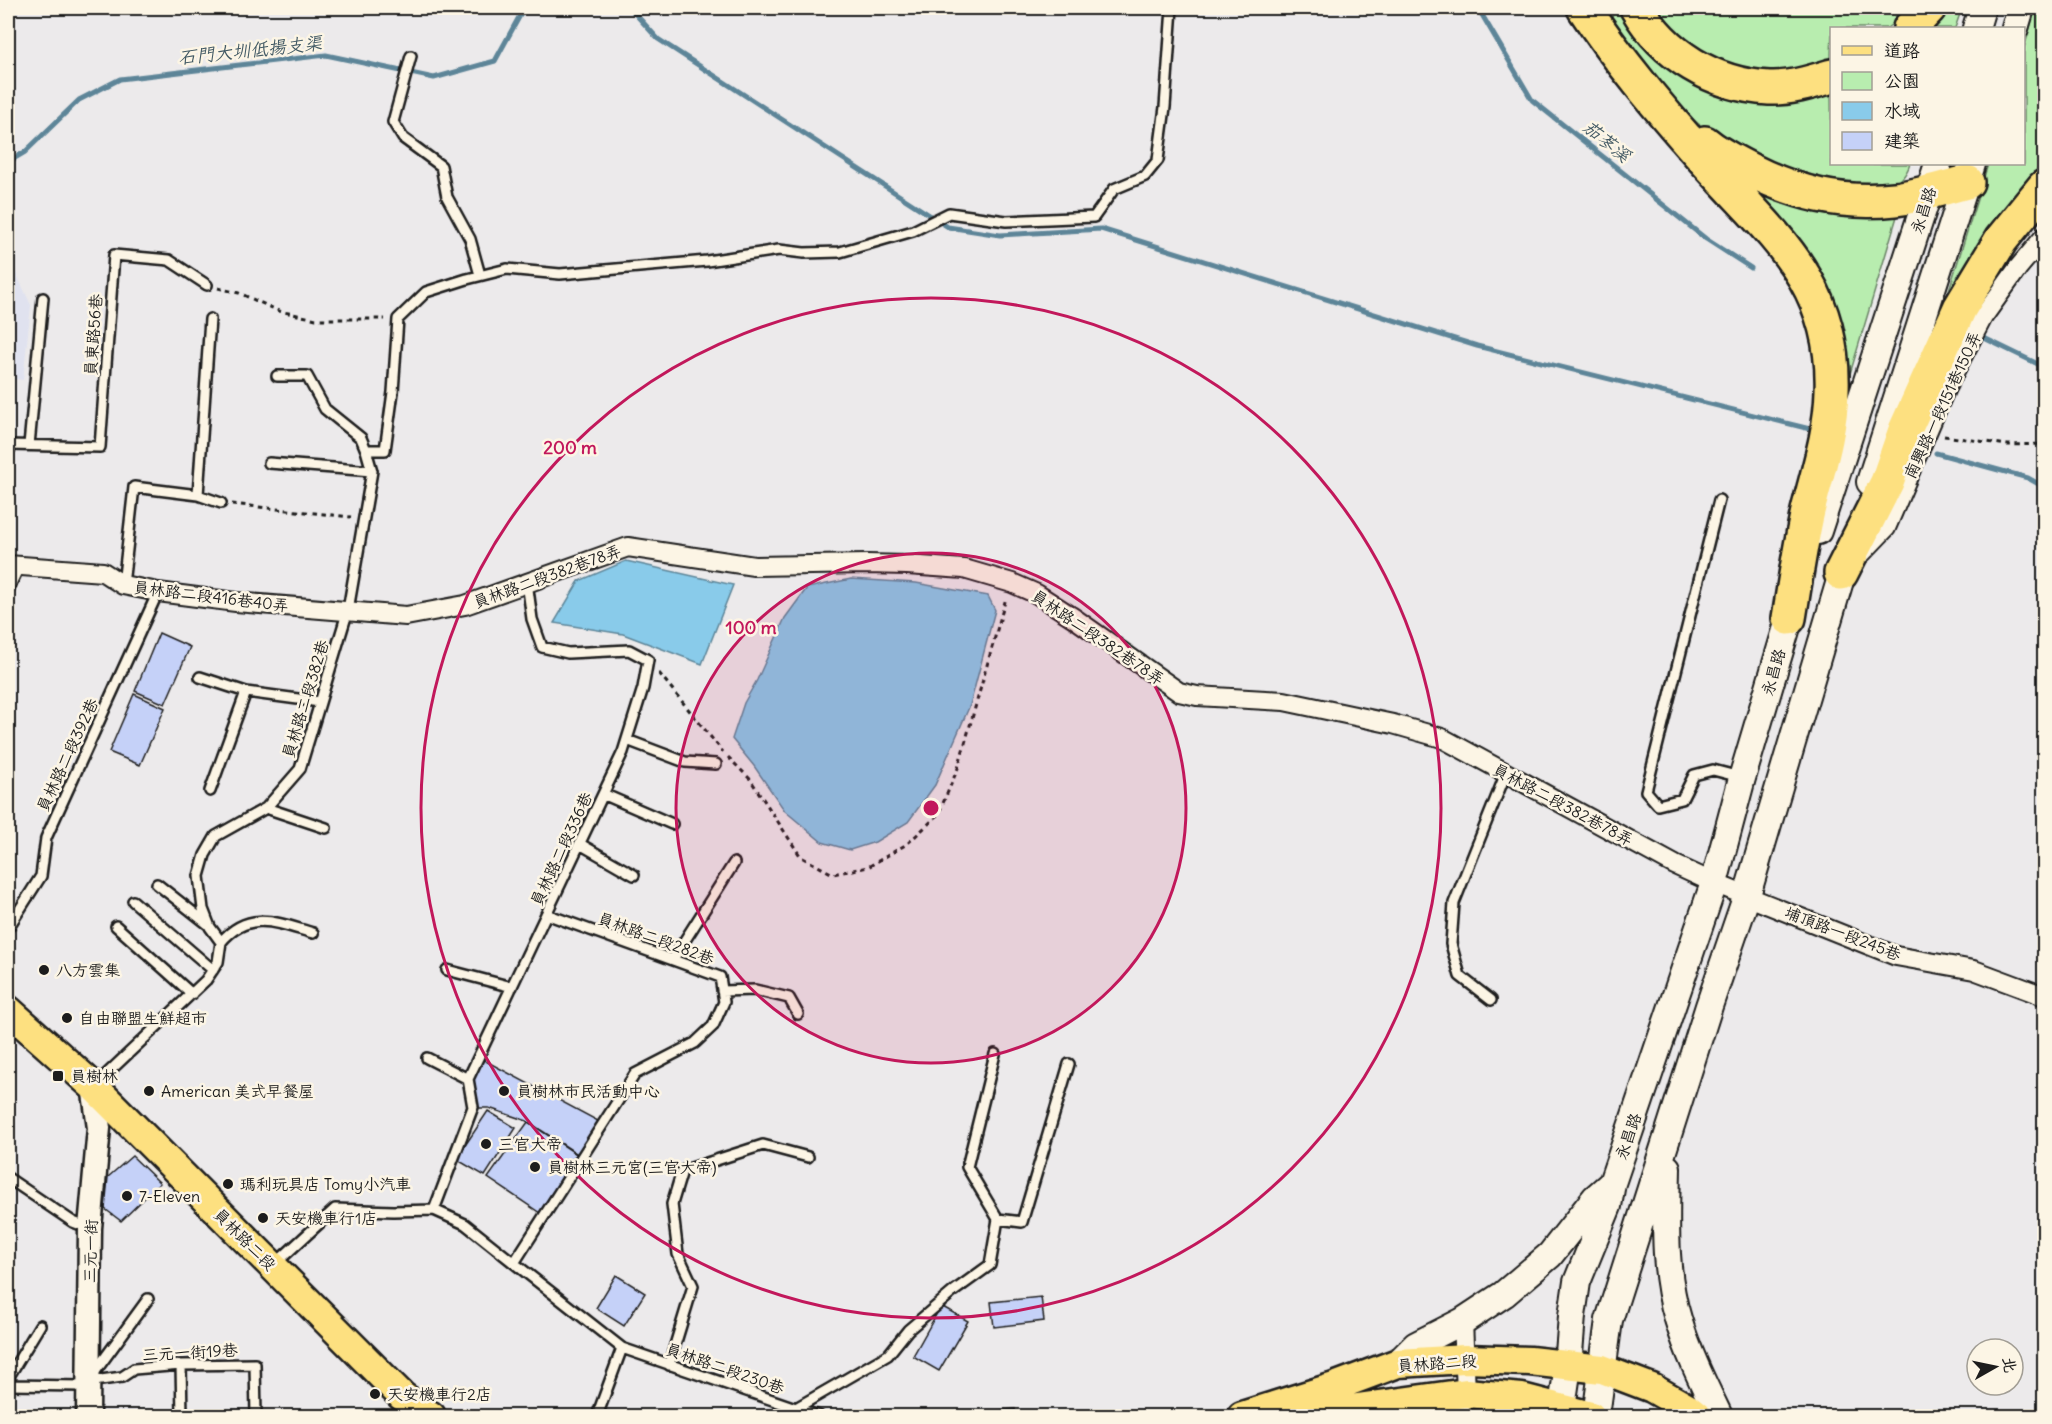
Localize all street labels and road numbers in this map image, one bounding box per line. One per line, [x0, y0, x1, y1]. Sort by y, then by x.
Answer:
street label: 永昌路 [1906, 184, 1940, 236]
street label: 員東路56巷 [80, 293, 106, 377]
street label: 南興路一段151巷150弄 [1899, 328, 1985, 482]
street label: 員林路二段382巷78弄 [470, 540, 624, 612]
street label: 員林路二段416巷40弄 [132, 577, 290, 615]
street label: 員林路二段382巷78弄 [1028, 585, 1168, 689]
street label: 員林路二段382巷 [277, 637, 333, 761]
street label: 永昌路 [1757, 646, 1789, 698]
street label: 員林路二段392巷 [32, 695, 102, 815]
street label: 員林路二段382巷78弄 [1489, 759, 1637, 849]
street label: 員林路二段336巷 [526, 789, 596, 909]
street label: 埔頂路一段245巷 [1782, 902, 1904, 964]
street label: 員林路二段282巷 [595, 908, 717, 968]
street label: 永昌路 [1611, 1110, 1645, 1162]
street label: 員林路二段 [210, 1204, 280, 1274]
street label: 三元一街 [79, 1219, 101, 1283]
street label: 員林路二段230巷 [663, 1338, 787, 1398]
street label: 三元一街19巷 [142, 1340, 238, 1364]
street label: 員林路二段 [1396, 1350, 1478, 1376]

